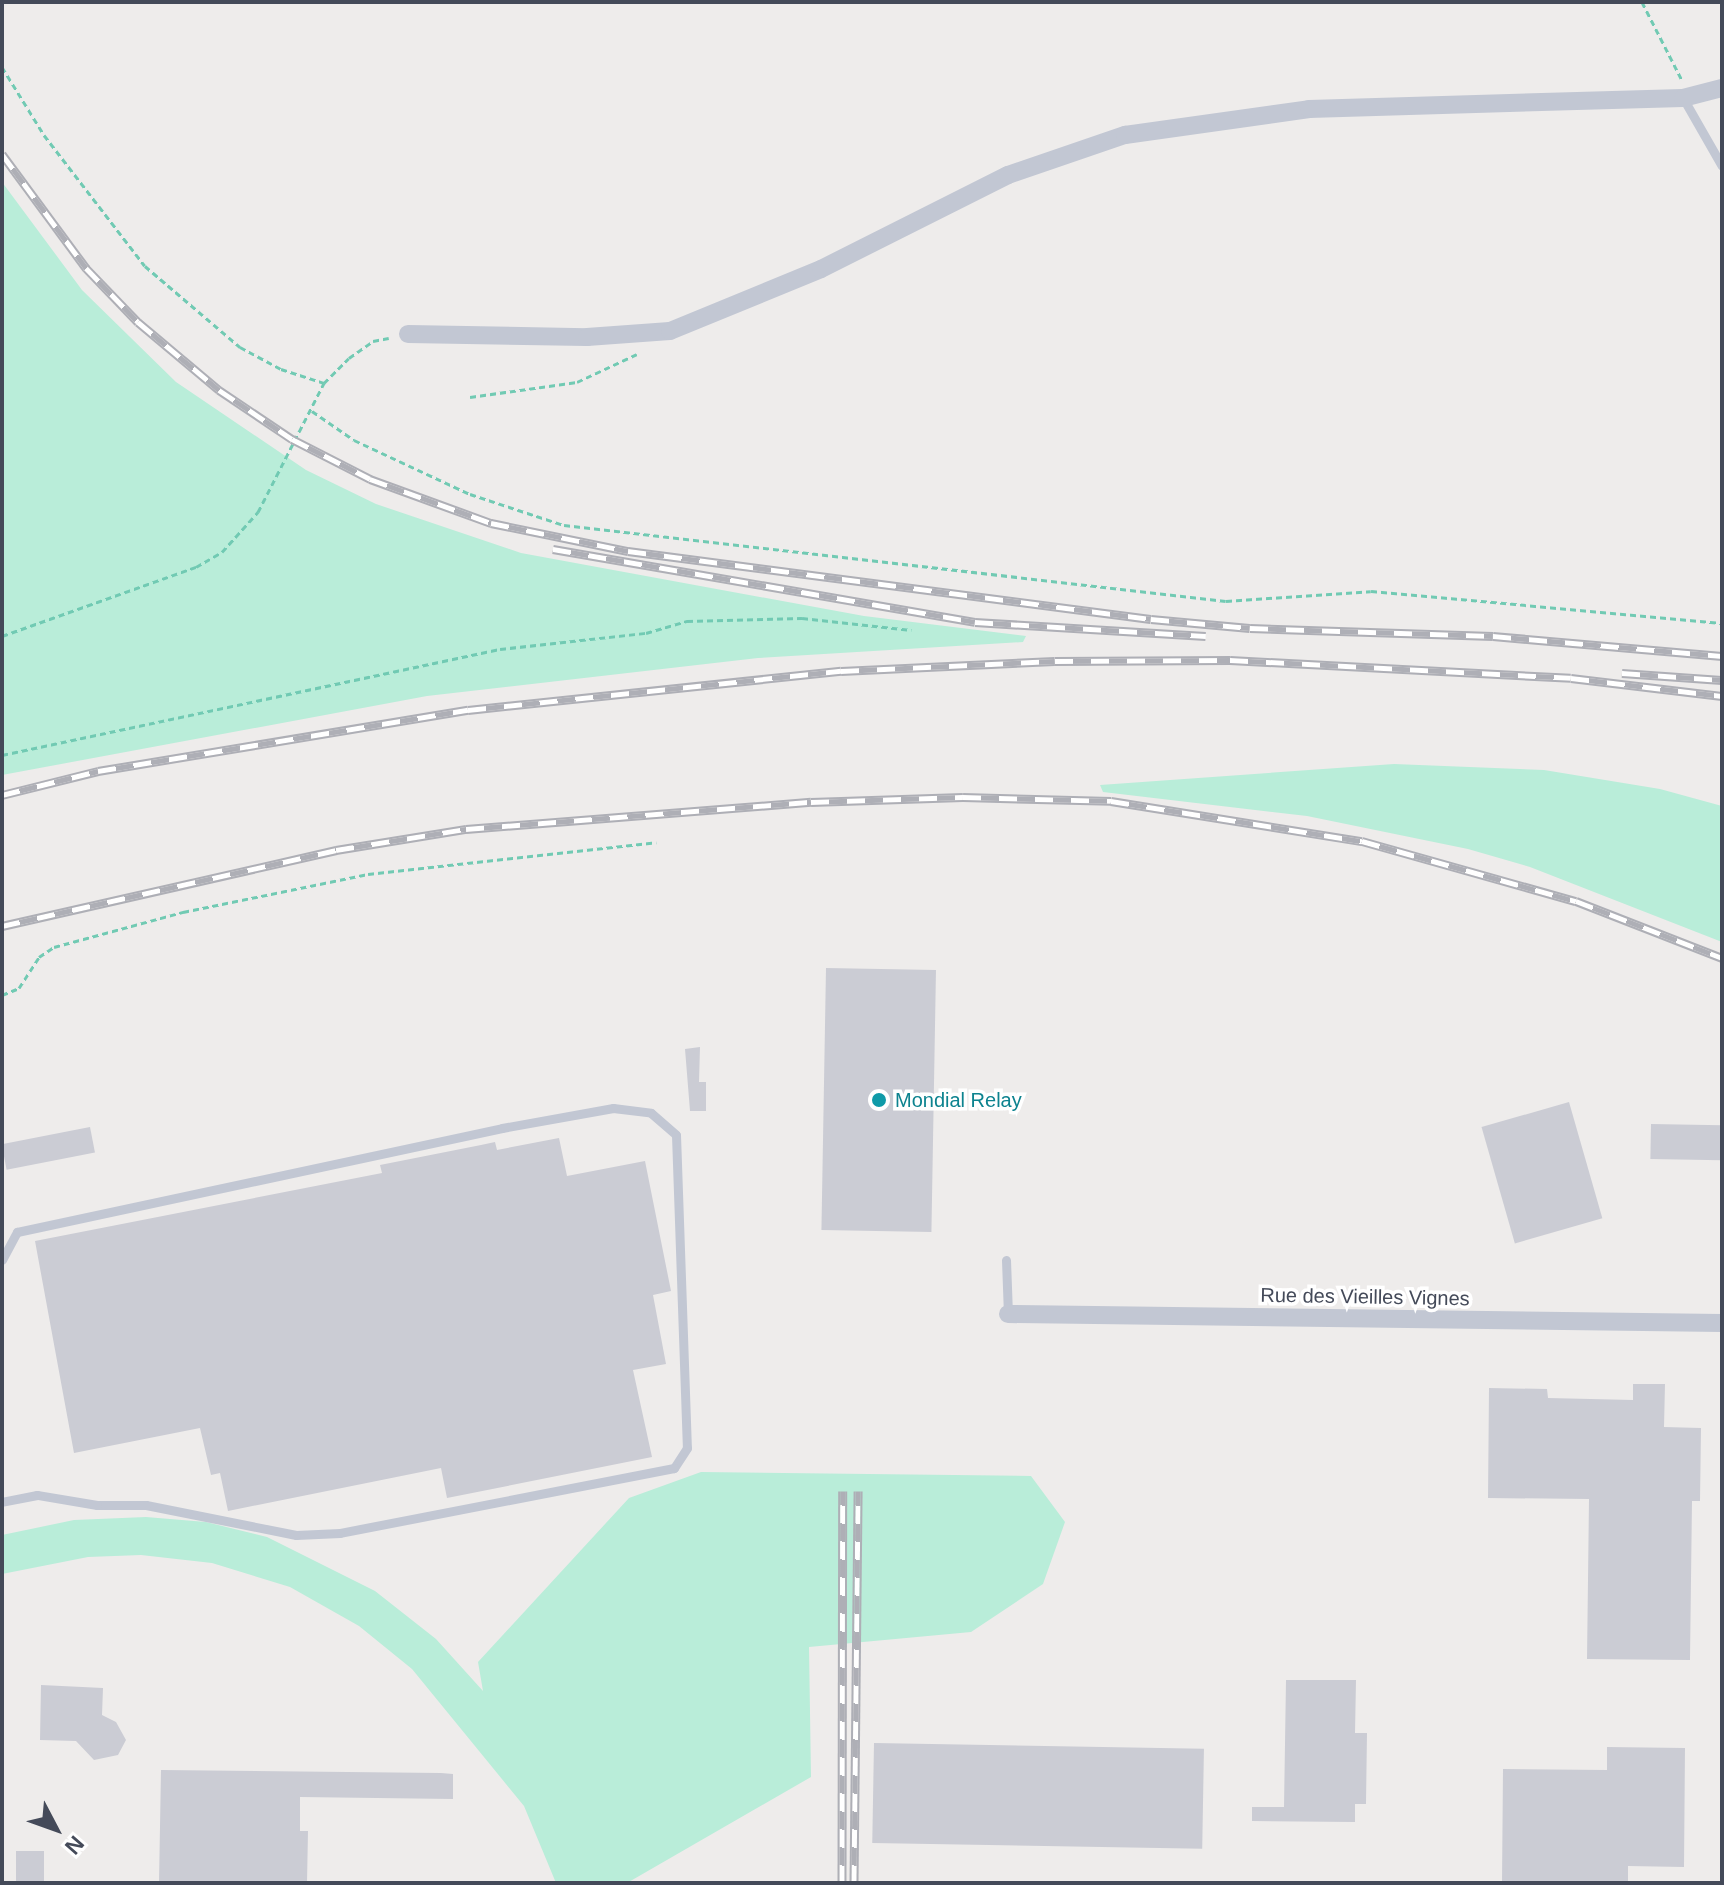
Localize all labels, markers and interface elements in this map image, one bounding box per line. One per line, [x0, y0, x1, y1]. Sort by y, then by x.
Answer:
place label: Mondial Relay [895, 1088, 1022, 1112]
marker: Mondial Relay [870, 1091, 888, 1109]
street label: Rue des Vieilles Vignes [1260, 1283, 1470, 1311]
north arrow [16, 1789, 96, 1869]
text: N [60, 1831, 89, 1859]

